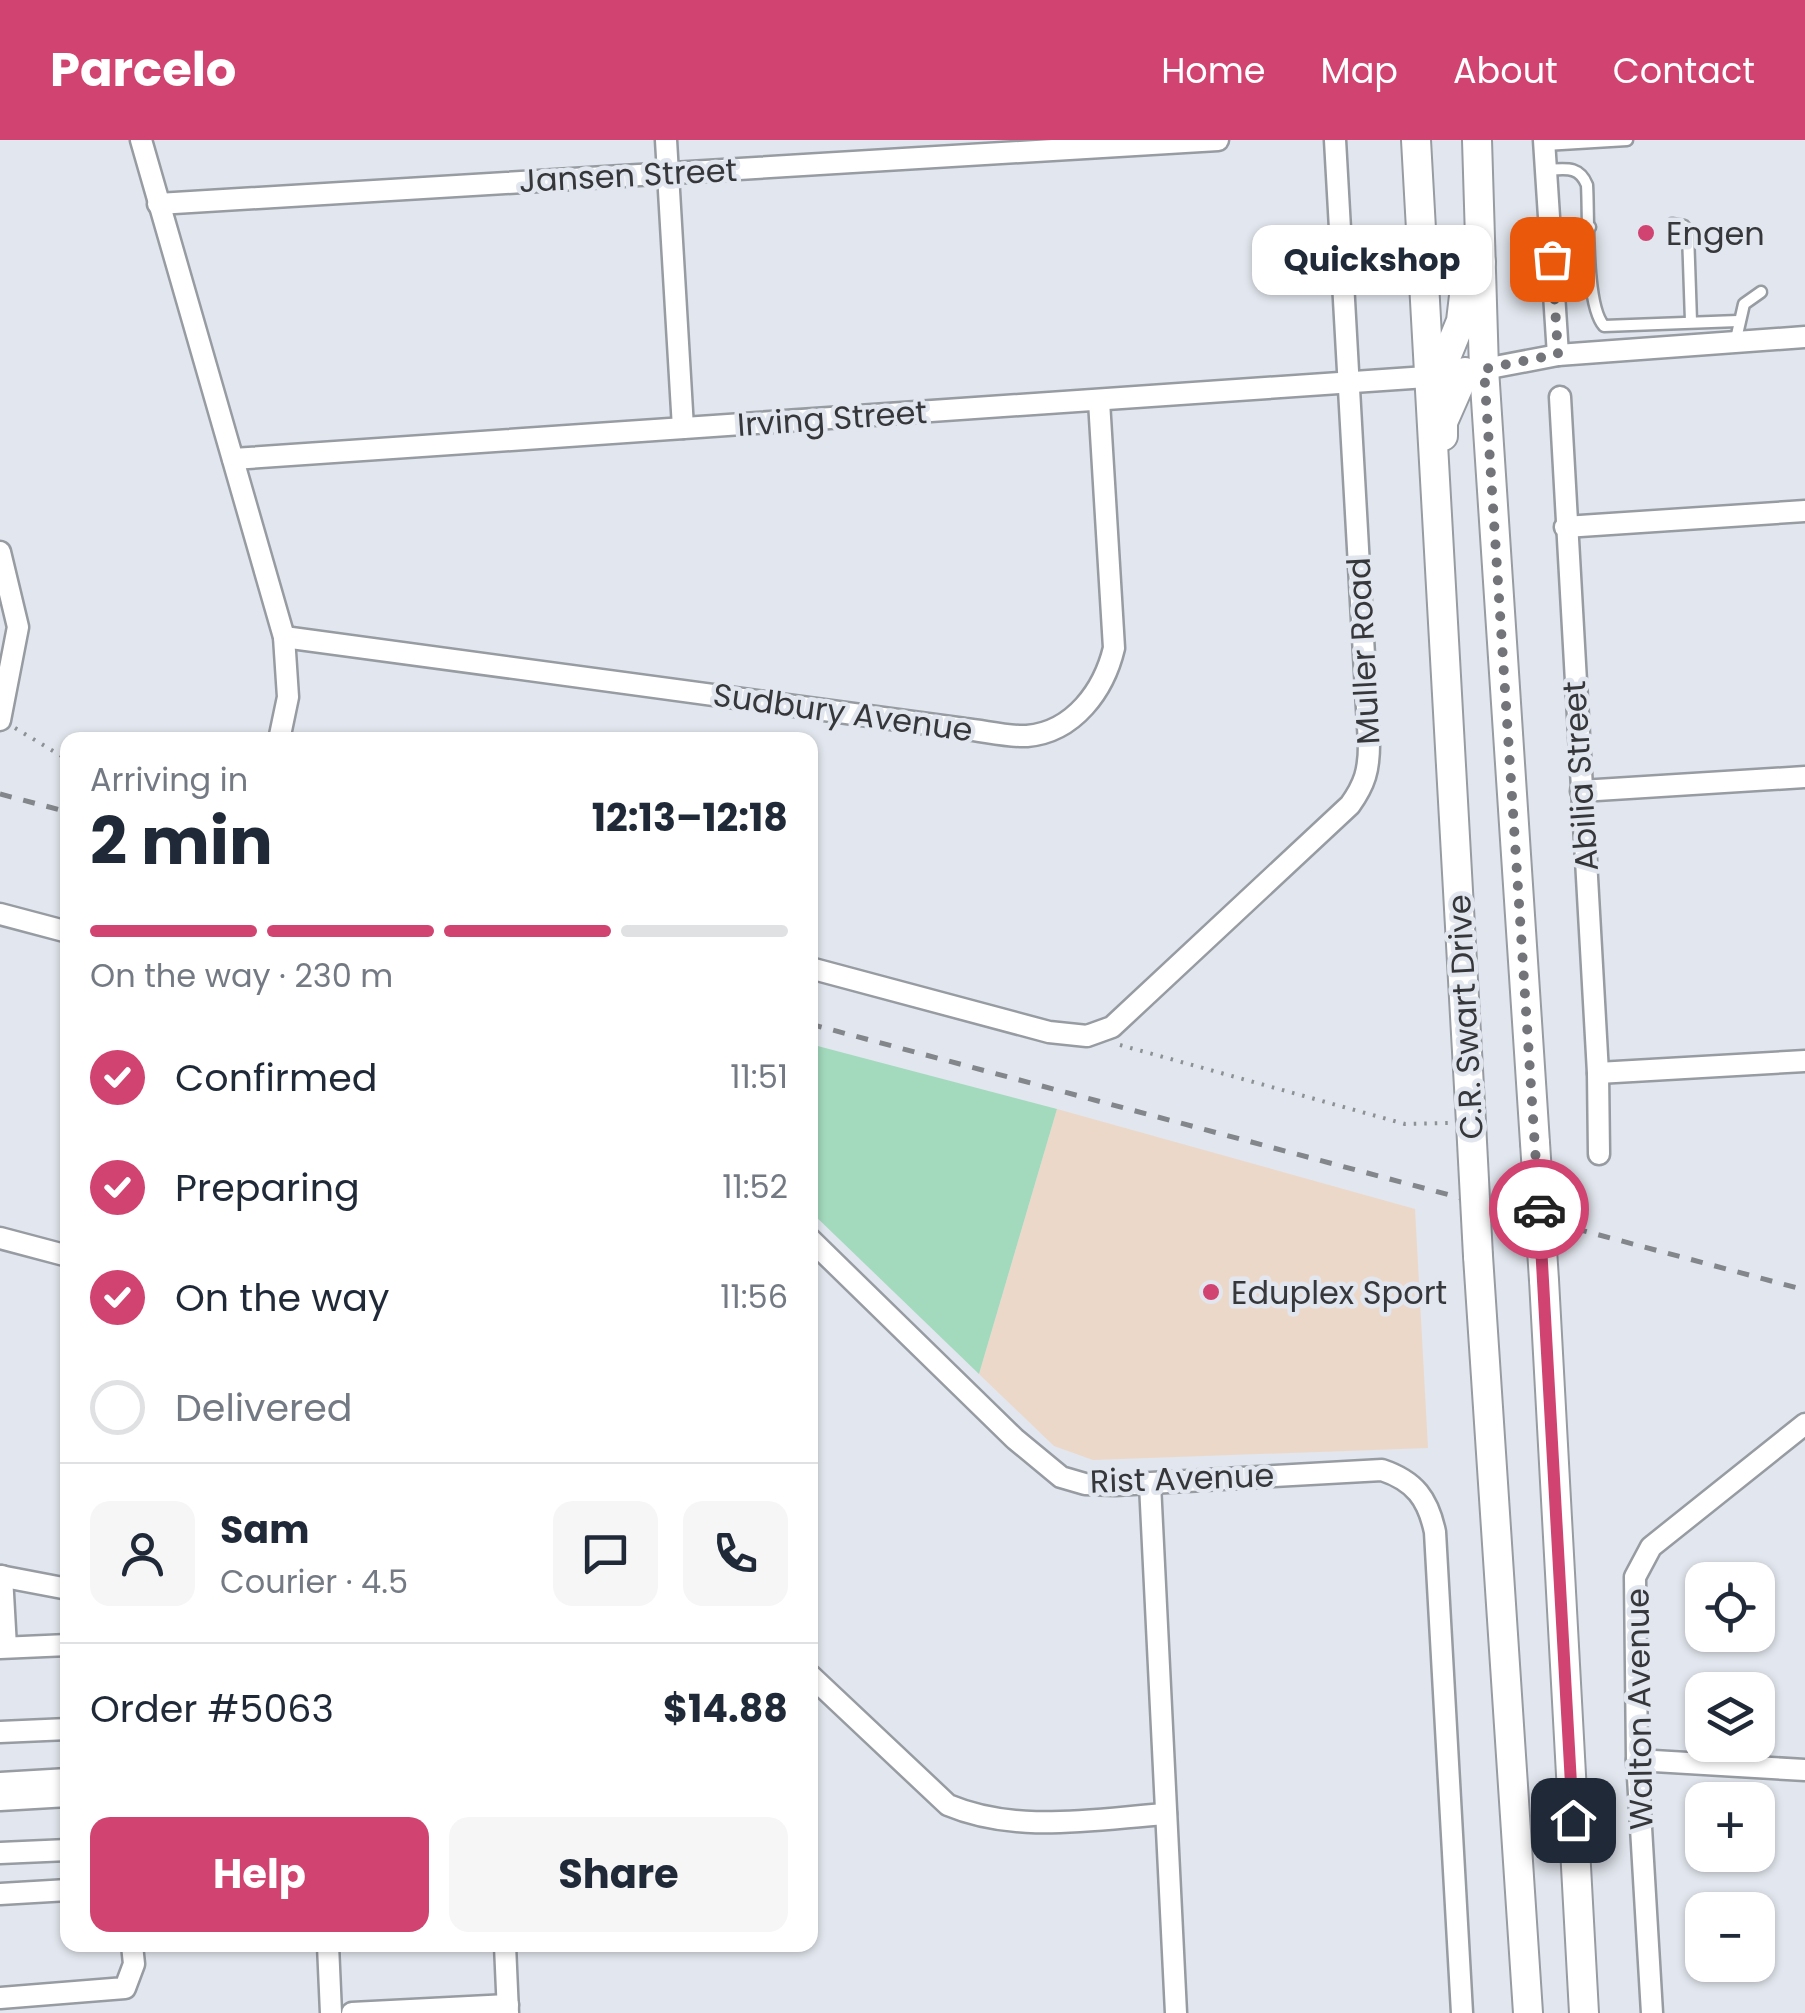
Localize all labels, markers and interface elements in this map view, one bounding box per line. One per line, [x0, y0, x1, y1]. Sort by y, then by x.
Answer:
text: Parcelo [50, 36, 236, 103]
text: Home [1161, 46, 1266, 95]
text: Map [1321, 46, 1398, 95]
text: About [1453, 46, 1558, 95]
text: Contact [1613, 46, 1755, 95]
street label: Jansen Street [518, 147, 738, 203]
place label: Engen [1666, 211, 1765, 256]
pin [1510, 217, 1595, 302]
marker: Engen [1635, 222, 1657, 244]
callout: Quickshop [1252, 224, 1492, 294]
icon: bag [1525, 232, 1580, 287]
text: Quickshop [1284, 237, 1460, 282]
street label: Irving Street [736, 389, 928, 447]
street label: Muller Road [1336, 556, 1390, 746]
street label: Sudbury Avenue [710, 672, 976, 752]
street label: Abilia Street [1551, 679, 1609, 873]
text: Arriving in [90, 757, 248, 802]
text: 12:13–12:18 [592, 791, 788, 844]
text: 2 min [90, 796, 273, 887]
street label: C.R. Swart Drive [1436, 893, 1494, 1141]
text: On the way · 230 m [90, 953, 393, 998]
icon: check [90, 1050, 145, 1105]
text: Confirmed [175, 1051, 377, 1104]
text: 11:51 [730, 1054, 788, 1099]
courier [1489, 1159, 1589, 1259]
icon: check [90, 1160, 145, 1215]
text: Preparing [175, 1161, 360, 1214]
text: 11:52 [722, 1164, 788, 1209]
icon: car [1512, 1182, 1567, 1237]
icon: check [90, 1270, 145, 1325]
place label: Eduplex Sport [1231, 1270, 1447, 1315]
text: On the way [175, 1271, 389, 1324]
text: 11:56 [720, 1274, 788, 1319]
marker: Eduplex Sport [1200, 1281, 1222, 1303]
text: Delivered [175, 1381, 352, 1434]
street label: Rist Avenue [1089, 1452, 1275, 1504]
button: person [90, 1501, 195, 1606]
button: chat [553, 1501, 658, 1606]
button: phone [683, 1501, 788, 1606]
text: Sam [220, 1503, 309, 1556]
text: Courier · 4.5 [220, 1559, 408, 1604]
map controls [1685, 1562, 1775, 1982]
button: locate [1685, 1562, 1775, 1652]
street label: Walton Avenue [1614, 1588, 1664, 1830]
button: layers [1685, 1672, 1775, 1762]
text: Order #5063 [90, 1682, 334, 1735]
text: $14.88 [663, 1682, 788, 1735]
pin [1531, 1778, 1616, 1863]
button: + [1685, 1782, 1775, 1872]
icon: home [1546, 1793, 1601, 1848]
button: Help [90, 1817, 429, 1932]
button: Share [449, 1817, 788, 1932]
button: − [1685, 1892, 1775, 1982]

